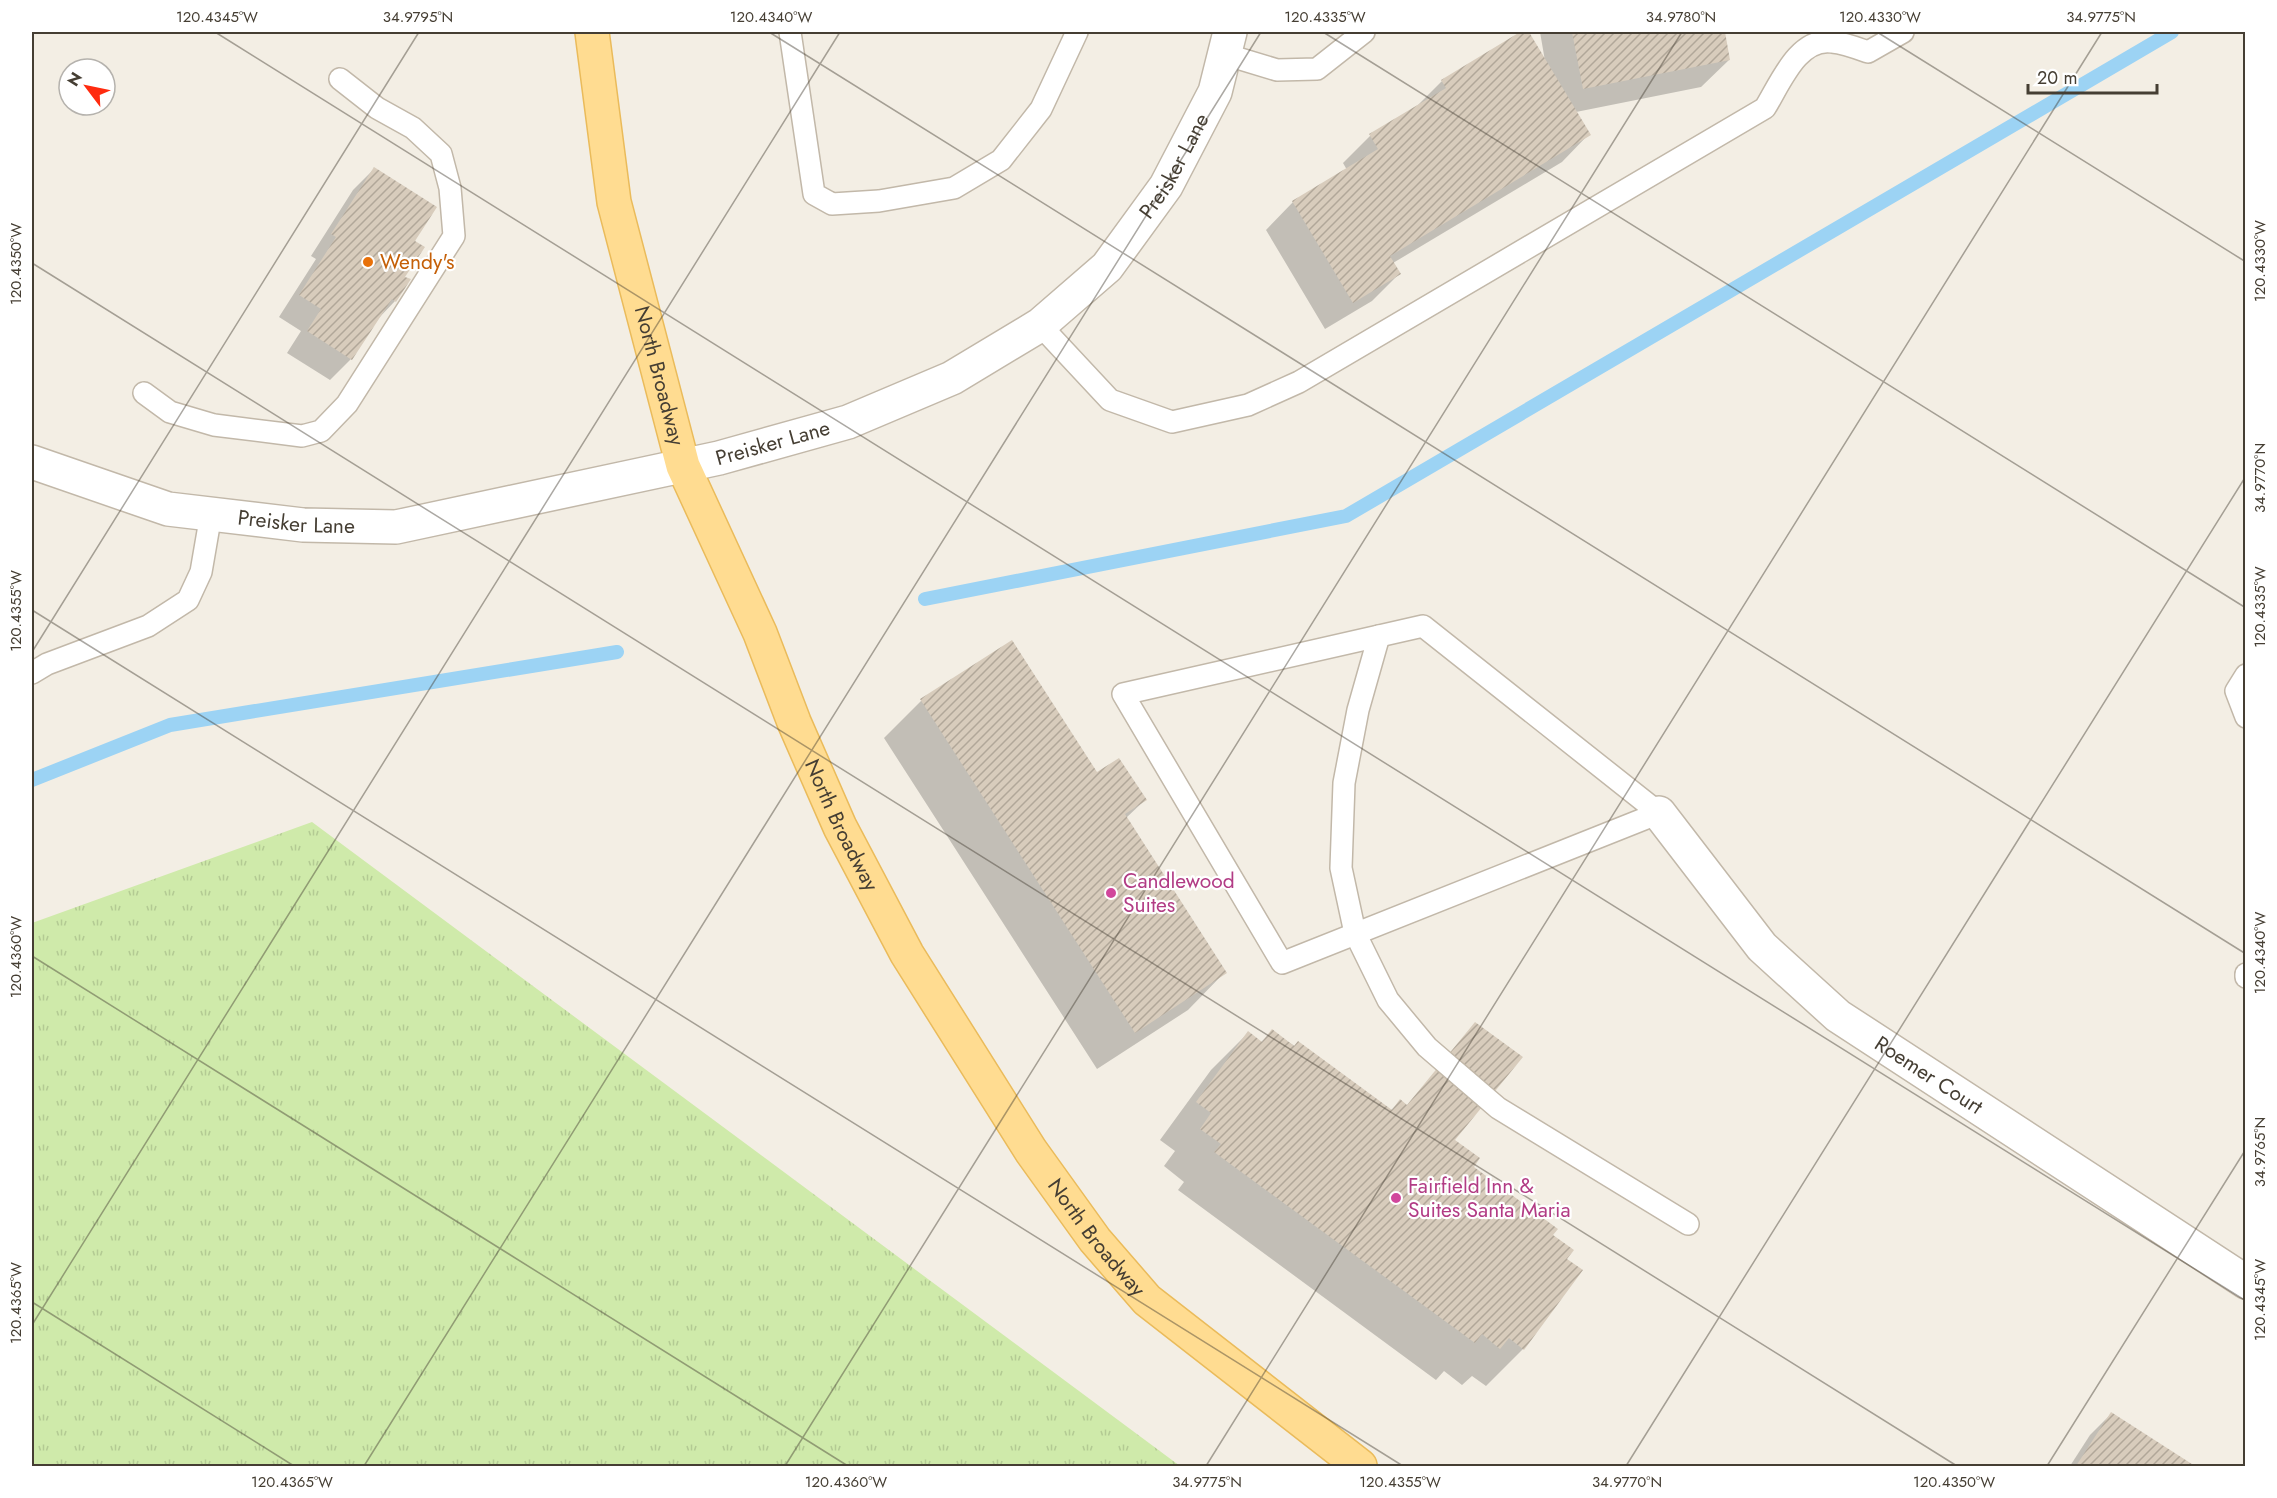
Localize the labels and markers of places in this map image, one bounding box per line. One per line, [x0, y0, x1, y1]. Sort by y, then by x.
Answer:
place label: Wendy's [380, 247, 455, 277]
marker: Wendy's [361, 255, 375, 269]
place label: Candlewood Suites [1123, 866, 1235, 920]
marker: Candlewood Suites [1104, 886, 1118, 900]
place label: Fairfield Inn & Suites Santa Maria [1408, 1171, 1571, 1225]
marker: Fairfield Inn & Suites Santa Maria [1389, 1191, 1403, 1205]

